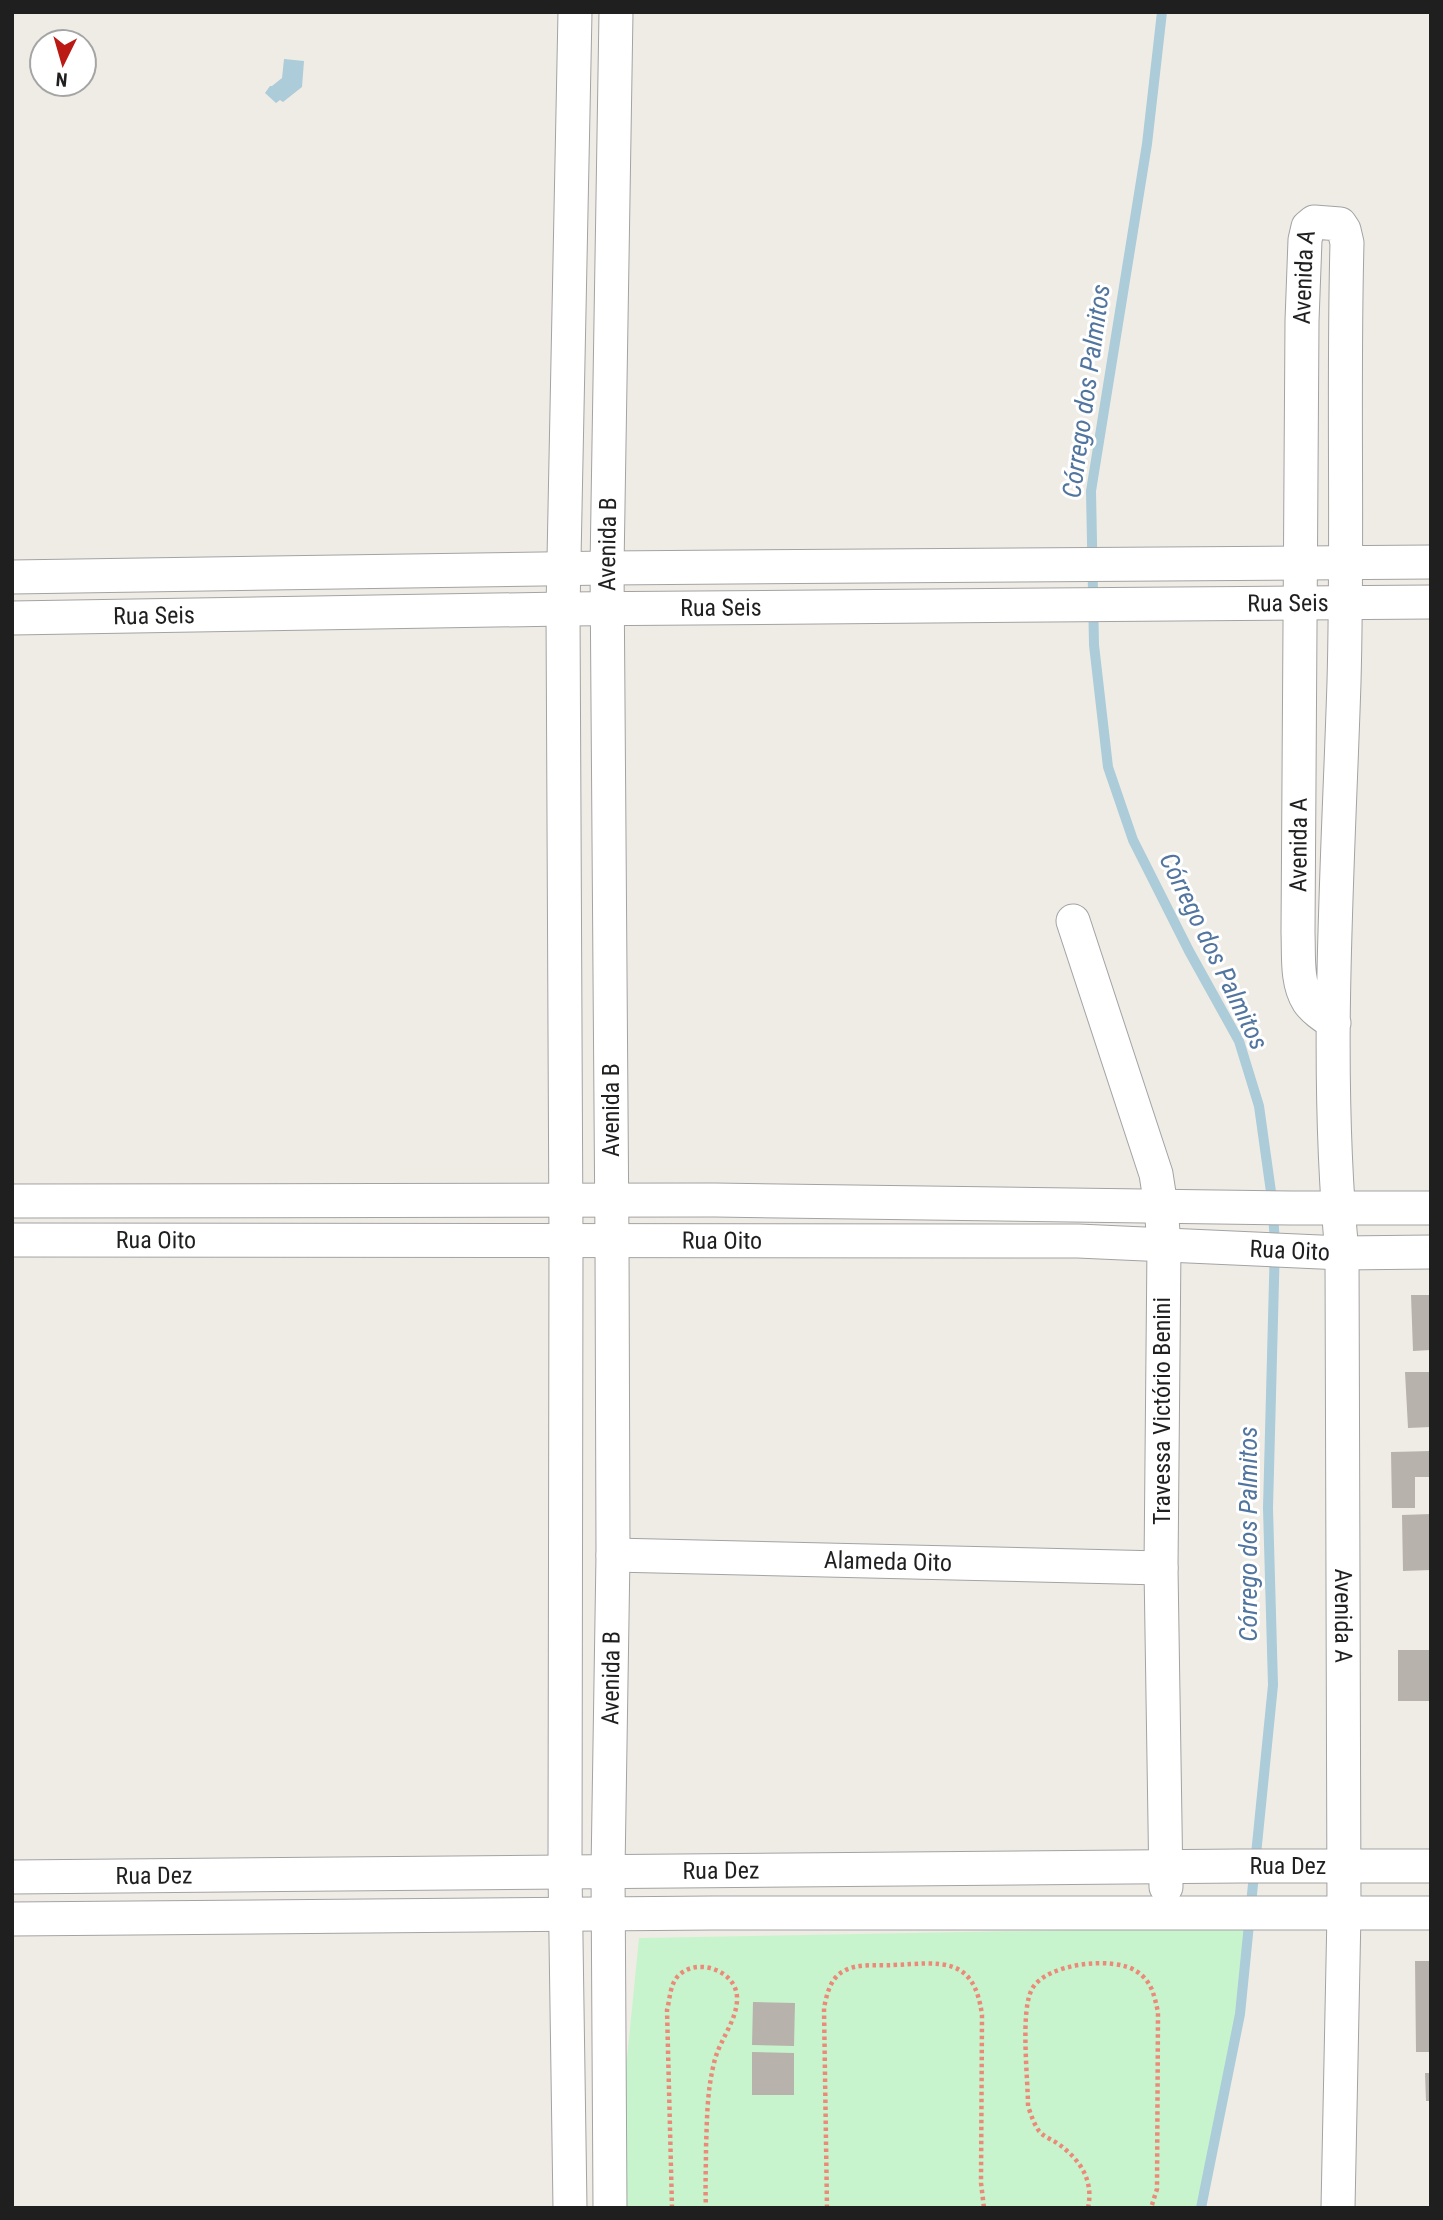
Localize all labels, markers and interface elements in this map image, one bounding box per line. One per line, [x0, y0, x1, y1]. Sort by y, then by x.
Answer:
north arrow [28, 28, 98, 98]
text: N [55, 67, 68, 91]
street label: Avenida A [1288, 227, 1321, 325]
water label: Córrego dos Palmitos [1056, 282, 1116, 500]
street label: Avenida B [593, 497, 622, 591]
street label: Rua Seis [1247, 589, 1329, 617]
street label: Rua Seis [680, 593, 762, 622]
street label: Rua Seis [113, 601, 195, 630]
street label: Avenida A [1284, 797, 1313, 892]
water label: Córrego dos Palmitos [1153, 848, 1275, 1054]
street label: Avenida B [597, 1063, 625, 1157]
street label: Rua Oito [116, 1226, 196, 1254]
street label: Rua Oito [682, 1227, 762, 1255]
street label: Rua Oito [1249, 1235, 1331, 1266]
street label: Travessa Victório Benini [1148, 1297, 1176, 1525]
water label: Córrego dos Palmitos [1233, 1426, 1263, 1642]
street label: Alameda Oito [824, 1546, 952, 1577]
street label: Avenida A [1329, 1569, 1357, 1663]
street label: Avenida B [596, 1631, 626, 1725]
street label: Rua Dez [1250, 1852, 1326, 1880]
street label: Rua Dez [682, 1856, 760, 1885]
street label: Rua Dez [115, 1861, 193, 1890]

